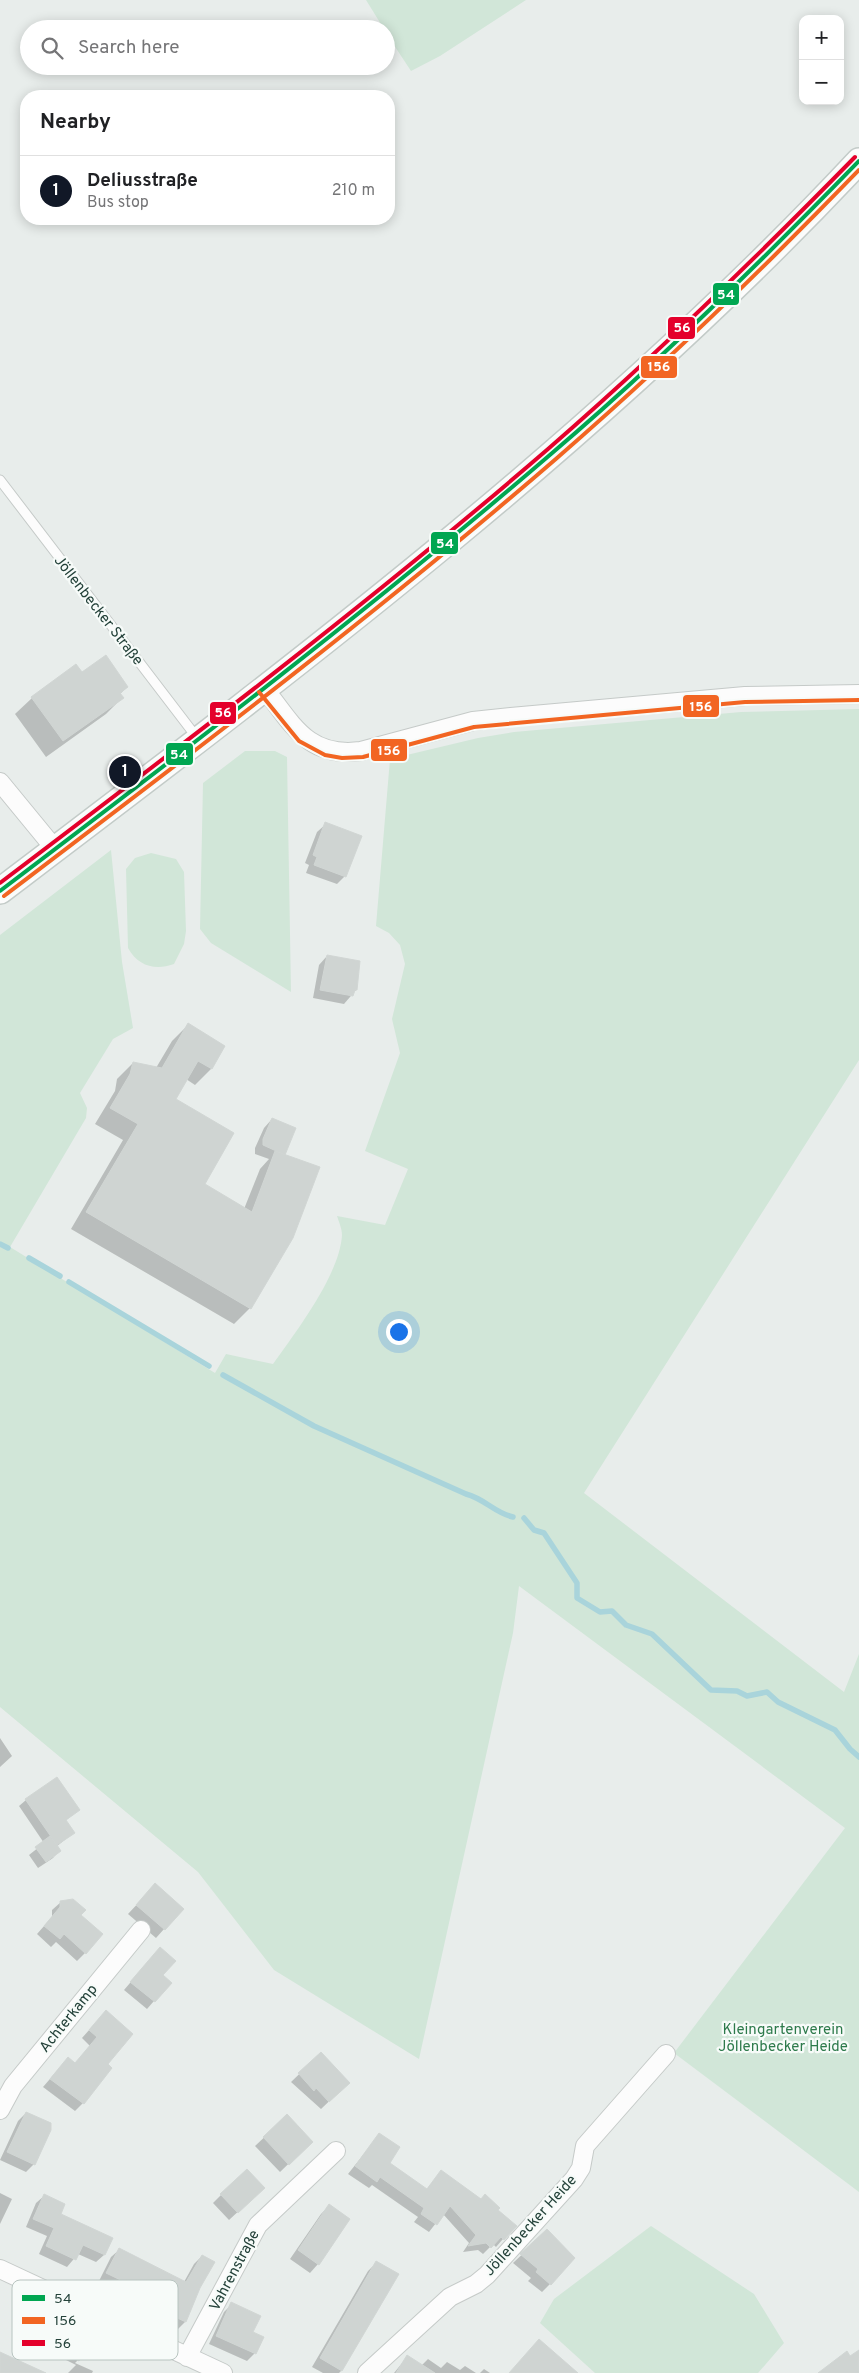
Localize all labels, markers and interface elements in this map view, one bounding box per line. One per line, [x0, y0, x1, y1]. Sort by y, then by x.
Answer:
map controls [799, 15, 844, 105]
button: + [799, 15, 844, 60]
search box [20, 20, 395, 75]
icon: search [38, 34, 66, 62]
text: Search here [78, 36, 180, 60]
button: − [799, 60, 844, 105]
text: Nearby [40, 109, 111, 136]
text: Deliusstraße [87, 169, 198, 193]
text: 1 [53, 181, 59, 201]
text: 210 m [332, 181, 375, 201]
text: Bus stop [87, 193, 149, 213]
line badge: 54 [712, 282, 740, 306]
text: 54 [717, 287, 735, 304]
line badge: 56 [667, 316, 696, 340]
text: 56 [673, 320, 691, 337]
line badge: 156 [640, 355, 678, 379]
text: 156 [648, 359, 670, 376]
line badge: 54 [430, 531, 459, 555]
text: 54 [436, 536, 454, 553]
street label: Jöllenbecker Straße [49, 552, 147, 670]
line badge: 156 [682, 694, 720, 718]
text: 156 [690, 699, 712, 716]
line badge: 56 [209, 701, 237, 725]
text: 56 [214, 705, 232, 722]
line badge: 156 [370, 738, 408, 762]
line badge: 54 [165, 742, 194, 766]
text: 156 [378, 743, 400, 760]
text: 54 [170, 747, 188, 764]
pin: 1 [109, 753, 141, 791]
your location [386, 1319, 412, 1345]
street label: Achterkamp [36, 1981, 102, 2057]
park label: Kleingartenverein Jöllenbecker Heide [718, 2021, 848, 2057]
street label: Jöllenbecker Heide [481, 2171, 582, 2281]
street label: Vahrenstraße [206, 2227, 265, 2315]
legend [12, 2280, 178, 2360]
text: 54 [54, 2291, 72, 2308]
text: 156 [54, 2313, 76, 2330]
text: 56 [54, 2336, 71, 2353]

